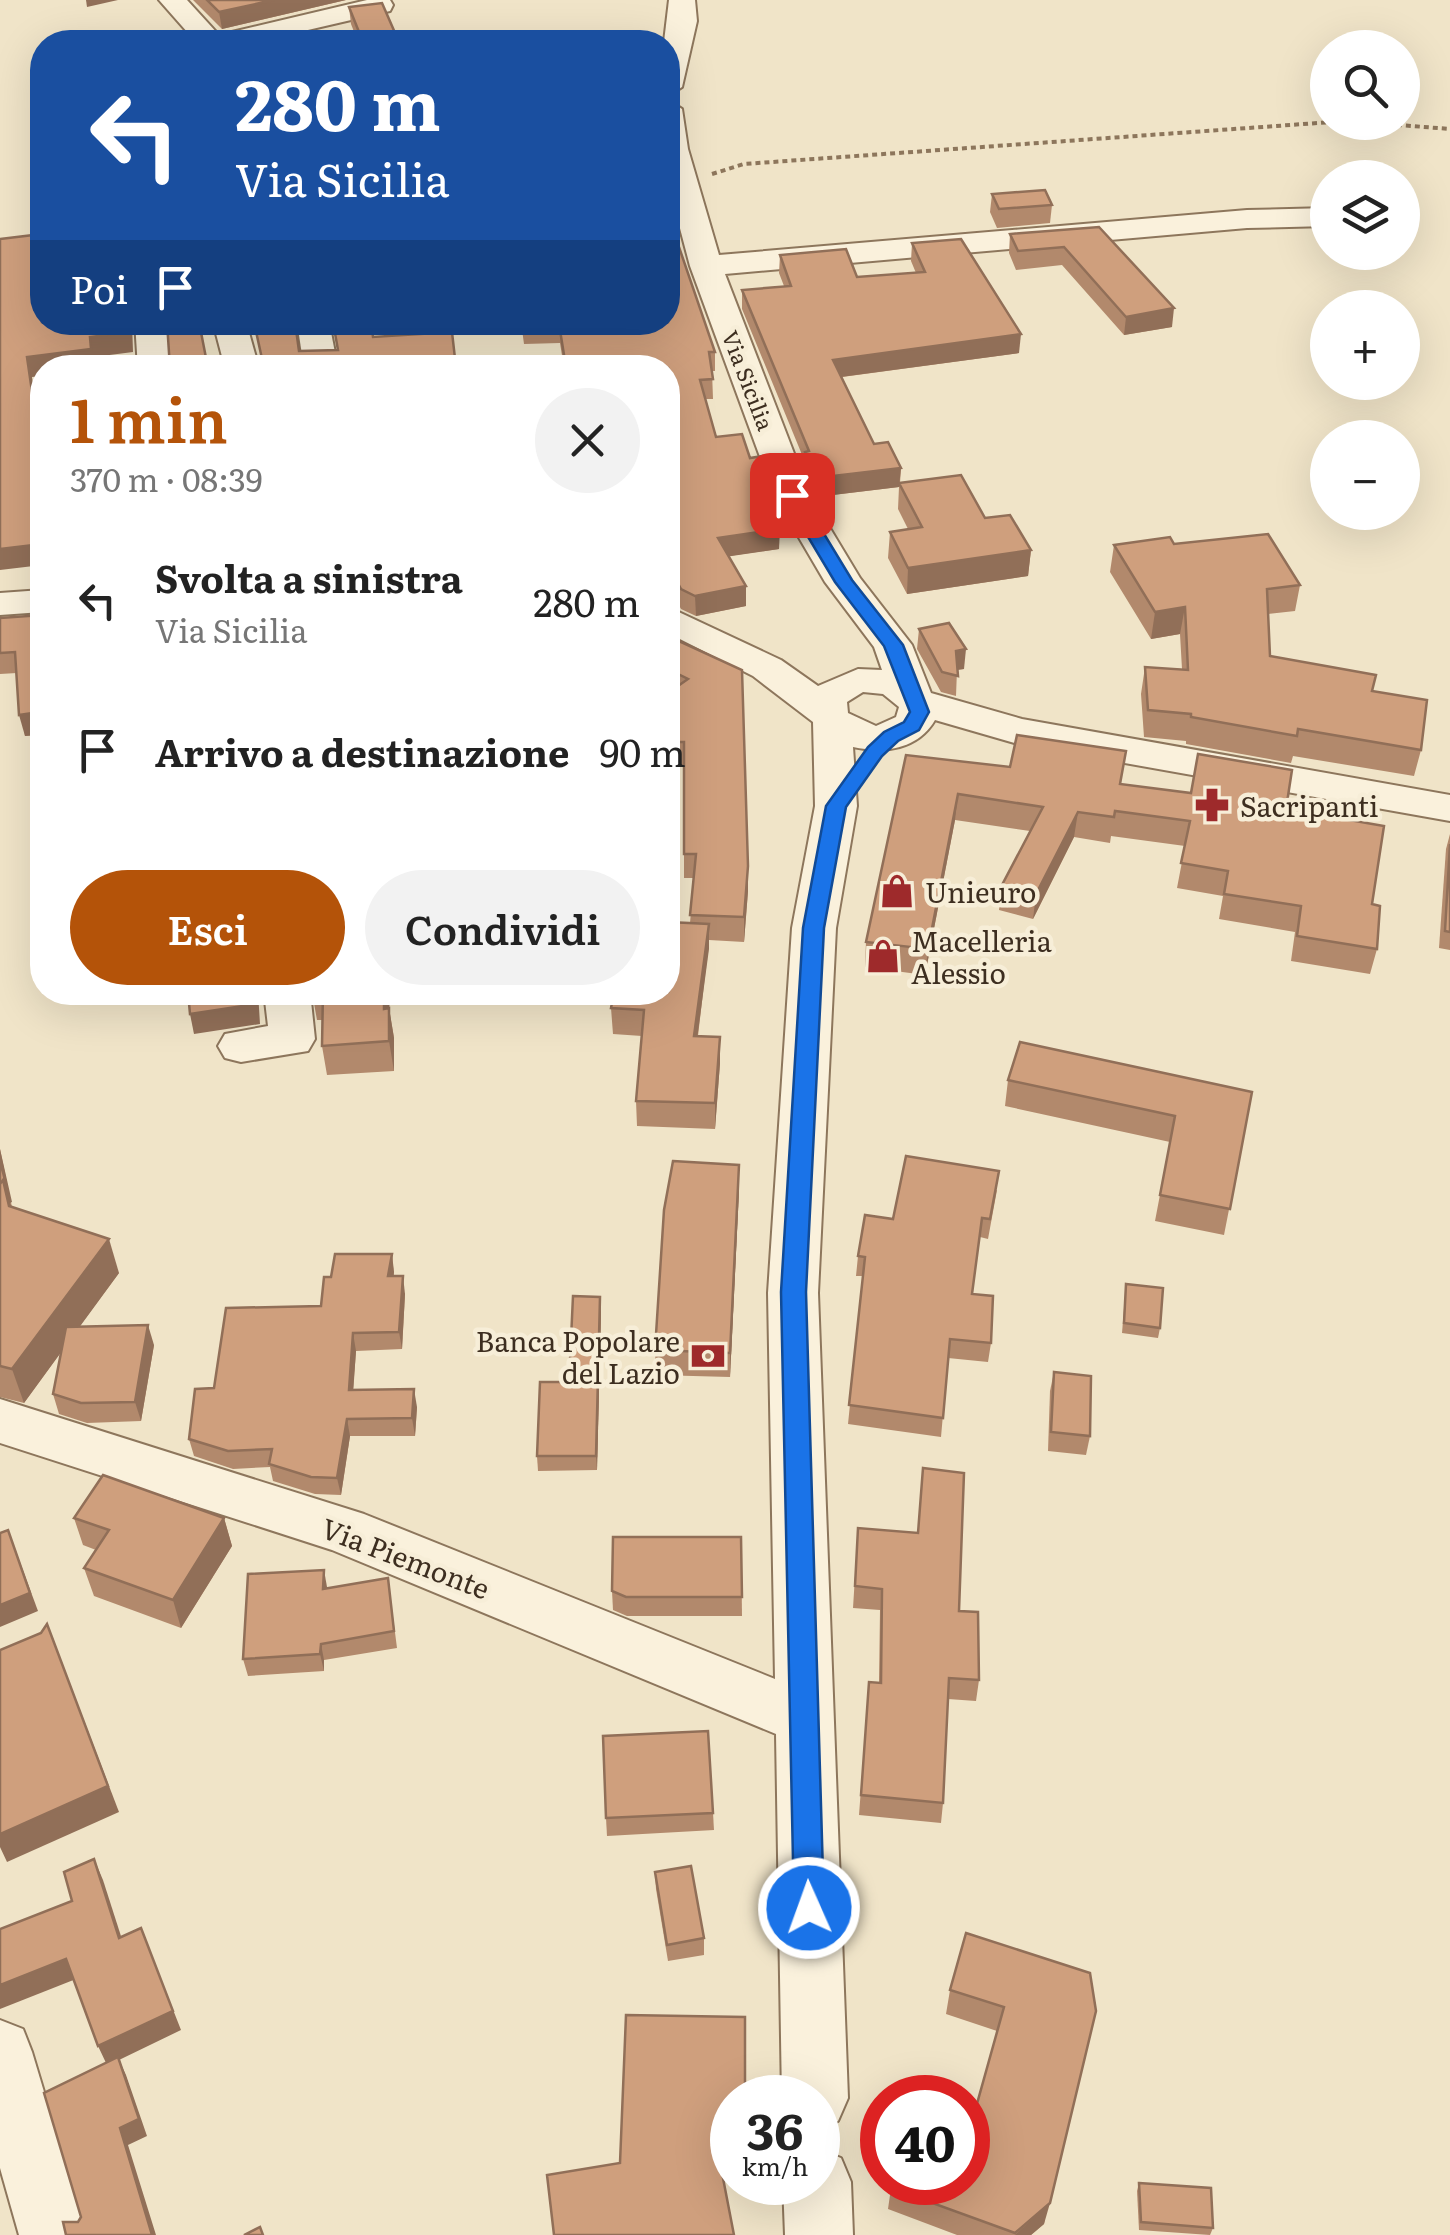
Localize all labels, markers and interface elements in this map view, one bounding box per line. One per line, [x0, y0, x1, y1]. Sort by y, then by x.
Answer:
map controls [1310, 30, 1420, 530]
button: search [1310, 30, 1420, 140]
text: 280 m [235, 49, 441, 153]
icon: left [70, 70, 200, 200]
text: Via Sicilia [235, 144, 449, 211]
button: layers [1310, 160, 1420, 270]
text: Poi [70, 259, 128, 316]
icon: arrive [148, 260, 203, 315]
button: + [1310, 290, 1420, 400]
street label: Via Sicilia [715, 325, 783, 435]
text: 1 min [70, 372, 228, 461]
button: close [535, 388, 640, 493]
button: − [1310, 420, 1420, 530]
pin [750, 453, 835, 538]
text: 370 m · 08:39 [70, 454, 263, 502]
icon: arrive [765, 468, 820, 523]
text: Svolta a sinistra [155, 548, 463, 605]
text: 280 m [533, 572, 640, 629]
icon: left [70, 573, 125, 628]
text: Via Sicilia [155, 605, 308, 653]
text: Arrivo a destinazione [155, 722, 569, 779]
text: 90 m [599, 722, 686, 779]
icon: arrive [70, 723, 125, 778]
place label: Sacripanti [1240, 784, 1378, 826]
pharmacy icon: Sacripanti [1193, 786, 1231, 824]
button: Esci [70, 870, 345, 985]
button: Condividi [365, 870, 640, 985]
place label: Unieuro [925, 870, 1037, 912]
shop icon: Unieuro [878, 872, 916, 910]
place label: Macelleria Alessio [911, 919, 1052, 993]
shop icon: Macelleria Alessio [864, 937, 902, 975]
place label: Banca Popolare del Lazio [476, 1319, 680, 1393]
bank icon: Banca Popolare del Lazio [689, 1337, 727, 1375]
street label: Via Piemonte [316, 1506, 496, 1608]
position arrow [757, 1856, 861, 1960]
speed limit sign: 40 [860, 2075, 990, 2205]
text: 36 [746, 2091, 804, 2165]
text: km/h [742, 2147, 808, 2184]

